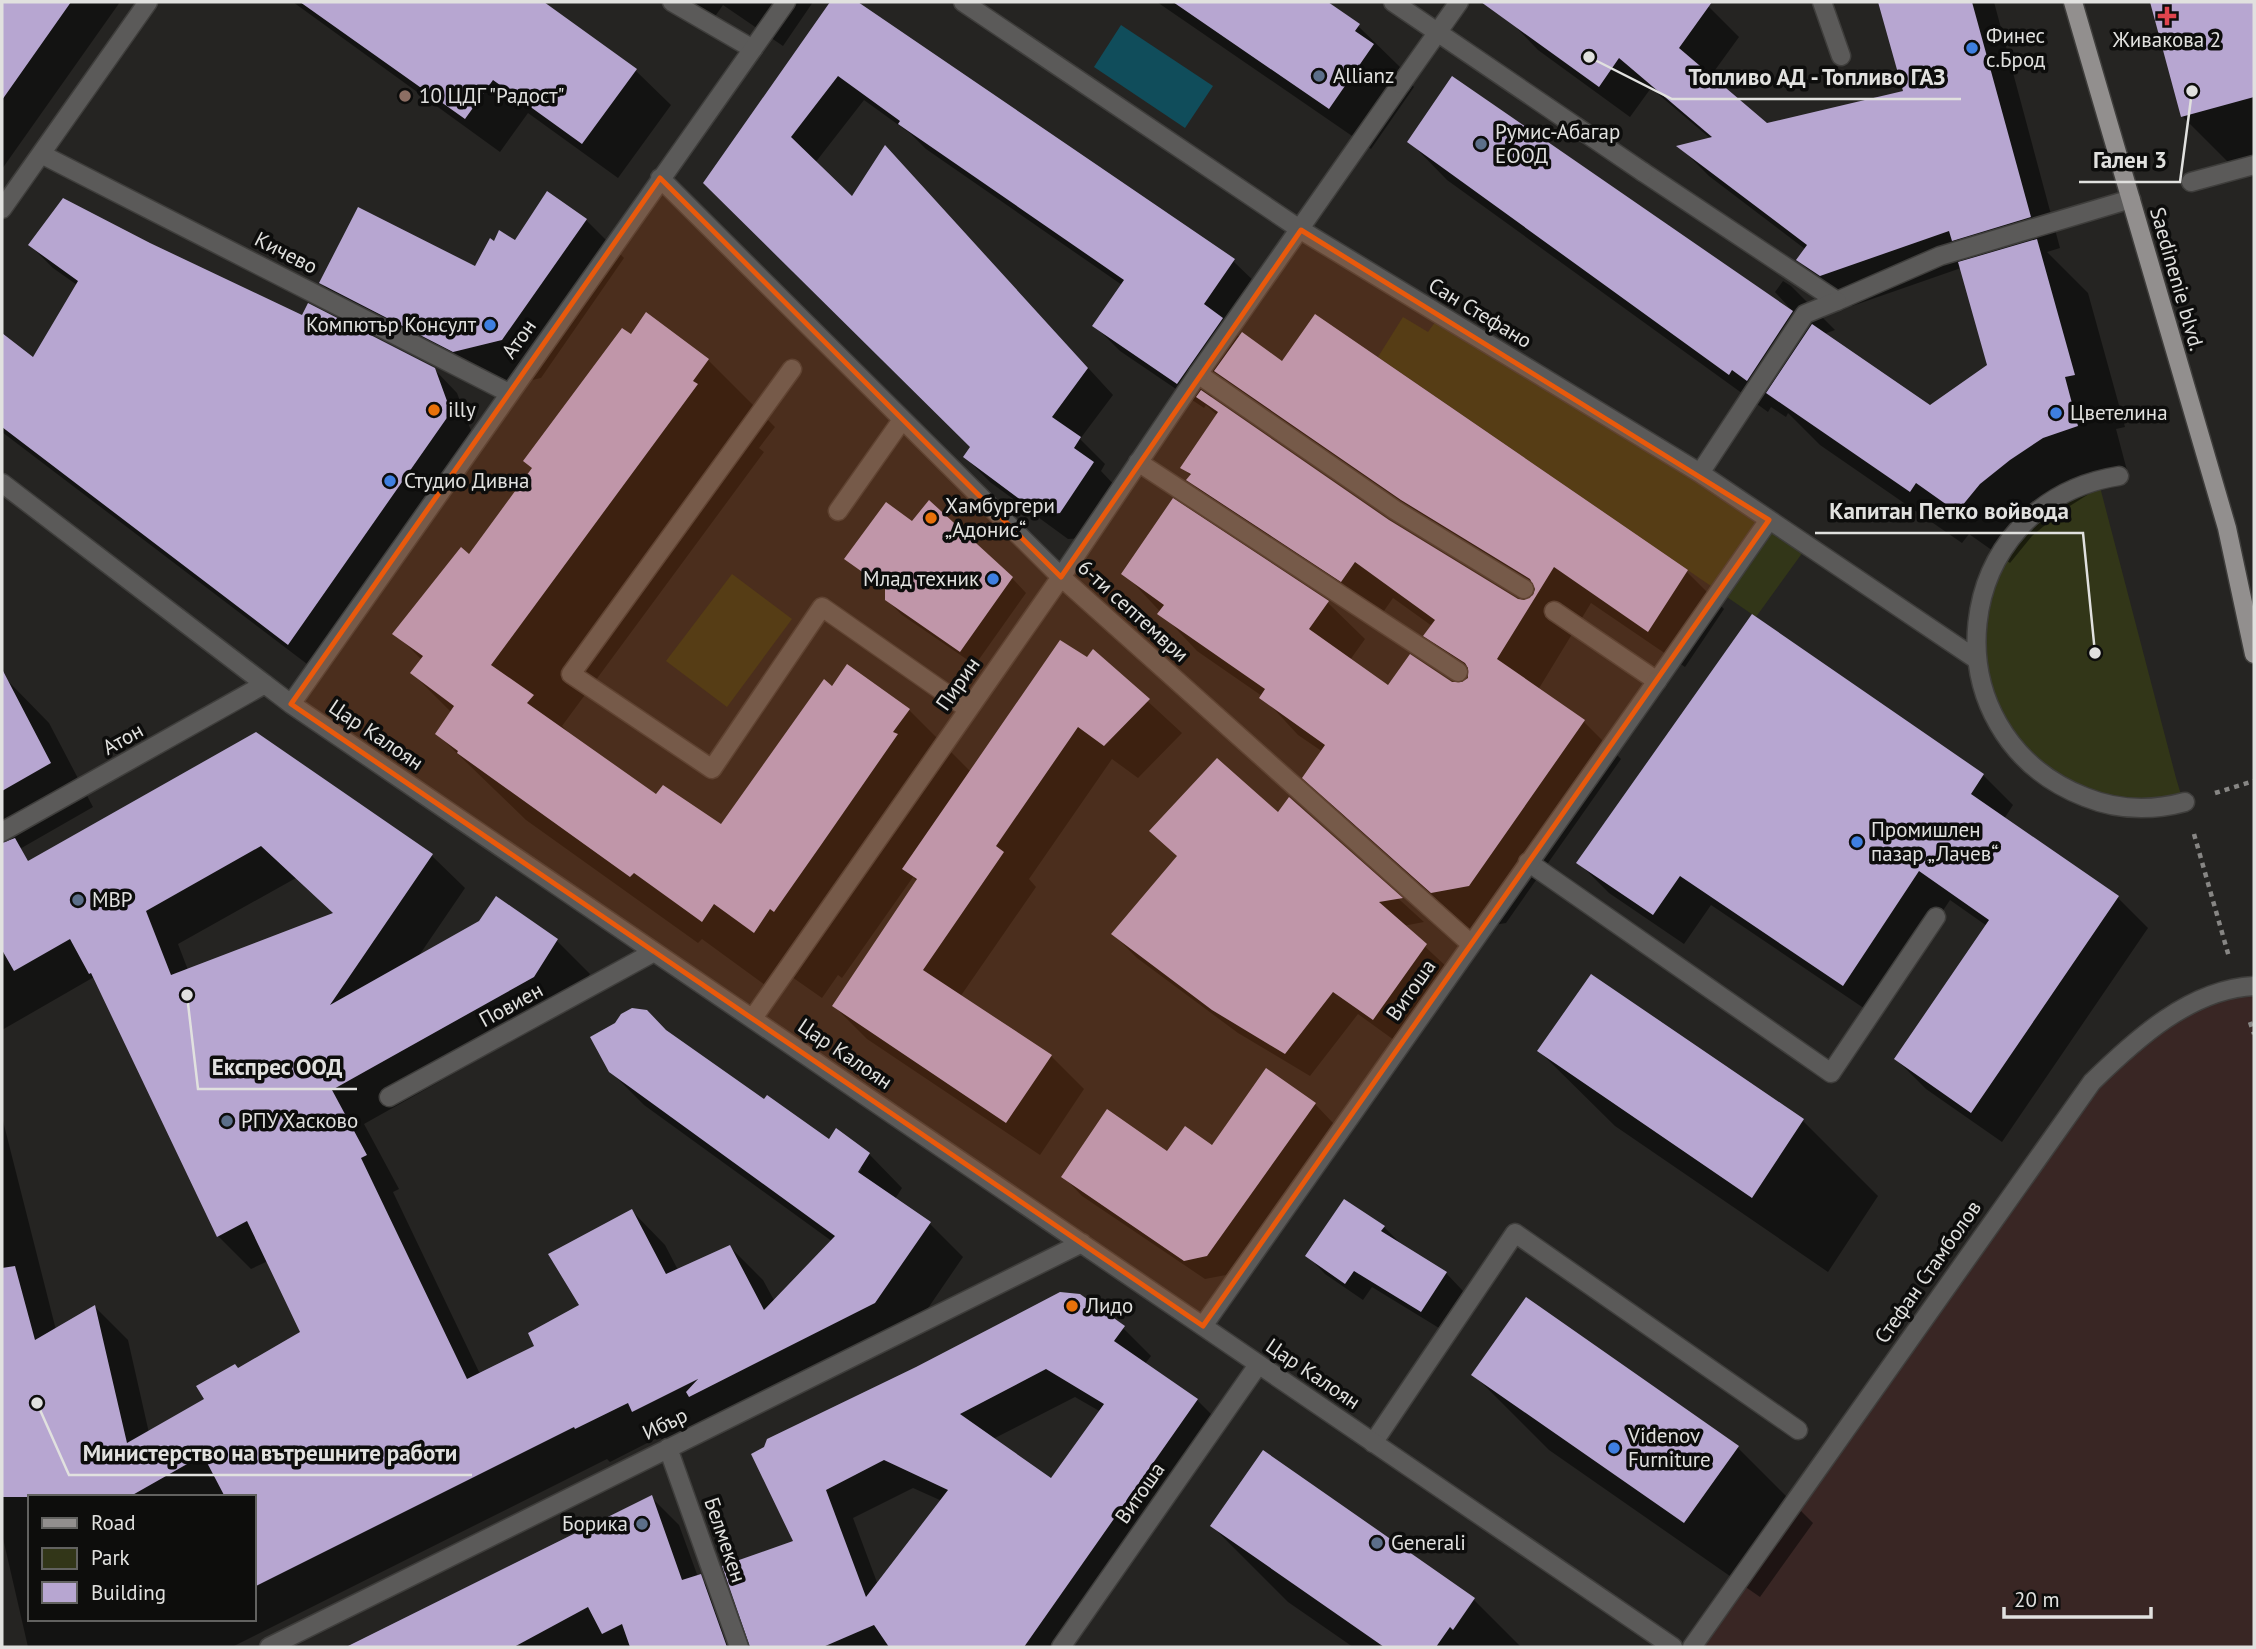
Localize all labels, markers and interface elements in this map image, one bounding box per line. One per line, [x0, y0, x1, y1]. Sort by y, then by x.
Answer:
marker: Живакова 2 [2159, 8, 2175, 24]
place label: Финес с.Брод [1986, 22, 2045, 73]
place label: Живакова 2 [2112, 26, 2221, 53]
marker: Финес с.Брод [1964, 40, 1980, 56]
callout: Топливо АД - Топливо ГАЗ [1672, 55, 1961, 99]
place label: Allianz [1333, 62, 1394, 89]
text: Топливо АД - Топливо ГАЗ [1689, 62, 1945, 91]
marker: Allianz [1311, 68, 1327, 84]
place label: 10 ЦДГ "Радост" [419, 82, 565, 109]
marker: 10 ЦДГ "Радост" [397, 88, 413, 104]
place label: Румис-Абагар ЕООД [1495, 118, 1620, 169]
marker: Румис-Абагар ЕООД [1473, 136, 1489, 152]
callout: Гален 3 [2079, 138, 2180, 182]
text: Гален 3 [2093, 145, 2167, 174]
street label: Saedinenie blvd. [2144, 204, 2211, 354]
street label: Кичево [250, 225, 322, 280]
street label: Сан Стефано [1424, 271, 1537, 354]
place label: Компютър Консулт [306, 311, 477, 338]
street label: Атон [495, 314, 542, 364]
marker: Компютър Консулт [482, 317, 498, 333]
place label: illy [448, 396, 476, 423]
place label: Цветелина [2070, 399, 2168, 426]
marker: illy [426, 402, 442, 418]
marker: Цветелина [2048, 405, 2064, 421]
place label: Студио Дивна [404, 467, 529, 494]
marker: Студио Дивна [382, 473, 398, 489]
callout: Капитан Петко войвода [1815, 489, 2083, 533]
place label: Хамбургери „Адонис“ [945, 492, 1055, 543]
text: Капитан Петко войвода [1829, 496, 2069, 525]
marker: Хамбургери „Адонис“ [923, 510, 939, 526]
street label: 6-ти септември [1072, 554, 1195, 668]
place label: Млад техник [863, 565, 979, 592]
marker: Млад техник [985, 571, 1001, 587]
street label: Пирин [929, 652, 986, 716]
street label: Цар Калоян [324, 693, 429, 776]
street label: Атон [98, 716, 148, 761]
place label: Промишлен пазар „Лачев“ [1871, 816, 1998, 867]
marker: Промишлен пазар „Лачев“ [1849, 834, 1865, 850]
place label: МВР [92, 886, 133, 913]
marker: МВР [70, 892, 86, 908]
street label: Витоша [1380, 954, 1441, 1026]
street label: Повиен [474, 976, 548, 1033]
street label: Цар Калоян [793, 1012, 898, 1095]
callout: Експрес ООД [198, 1045, 357, 1089]
text: Експрес ООД [212, 1052, 342, 1081]
place label: РПУ Хасково [241, 1107, 358, 1134]
marker: РПУ Хасково [219, 1113, 235, 1129]
street label: Стефан Стамболов [1868, 1195, 1987, 1348]
place label: Лидо [1085, 1292, 1133, 1319]
marker: Лидо [1064, 1298, 1080, 1314]
street label: Цар Калоян [1261, 1332, 1366, 1415]
street label: Ибър [638, 1401, 692, 1446]
place label: Videnov Furniture [1627, 1422, 1711, 1473]
callout: Министерство на вътрешните работи [69, 1431, 472, 1475]
text: Министерство на вътрешните работи [83, 1438, 457, 1467]
marker: Videnov Furniture [1606, 1440, 1622, 1456]
street label: Витоша [1109, 1457, 1170, 1529]
street label: Белмекен [698, 1494, 753, 1586]
legend [28, 1495, 256, 1621]
text: Road [91, 1509, 135, 1536]
place label: Борика [562, 1510, 628, 1537]
marker: Борика [634, 1516, 650, 1532]
place label: Generali [1391, 1529, 1466, 1556]
marker: Generali [1369, 1535, 1385, 1551]
text: Park [91, 1544, 130, 1571]
scale bar [2004, 1576, 2151, 1620]
text: Building [91, 1579, 166, 1606]
text: 20 m [2014, 1586, 2060, 1613]

